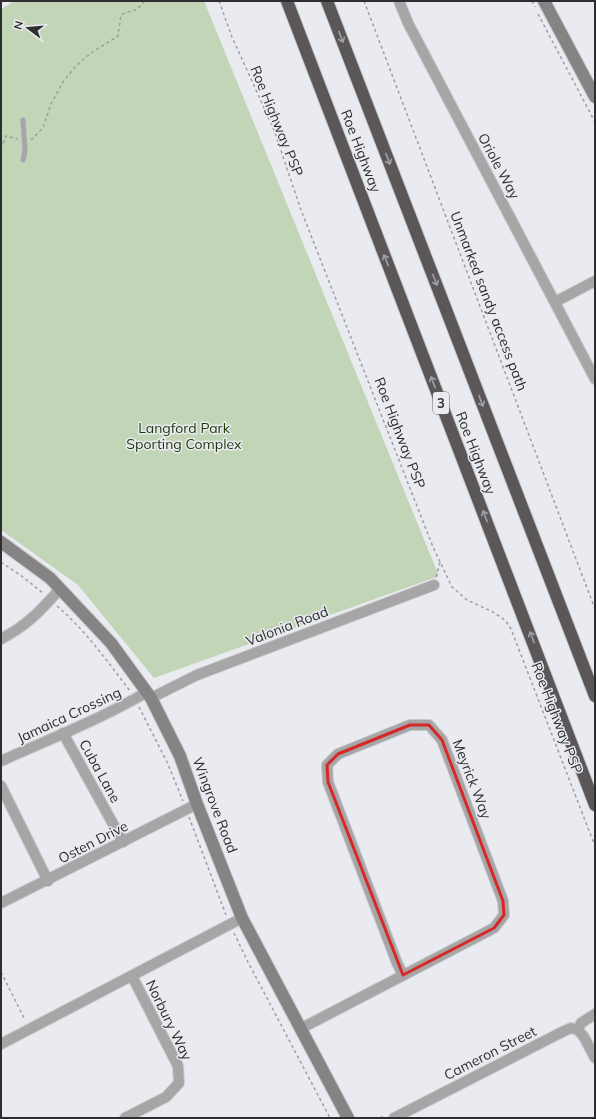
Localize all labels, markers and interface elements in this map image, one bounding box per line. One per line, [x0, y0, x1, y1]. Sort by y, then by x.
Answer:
north arrow [8, 8, 48, 48]
text: N [11, 19, 26, 31]
one-way arrow [337, 31, 345, 43]
street label: Roe Highway PSP [247, 63, 307, 179]
street label: Roe Highway [337, 107, 385, 195]
street label: Oriole Way [474, 130, 524, 203]
one-way arrow [384, 152, 392, 164]
street label: Unmarked sandy access path [446, 209, 532, 393]
one-way arrow [382, 255, 390, 267]
one-way arrow [431, 274, 439, 286]
street label: Roe Highway PSP [370, 375, 430, 491]
one-way arrow [428, 376, 436, 388]
road number: 3 [433, 392, 449, 414]
one-way arrow [478, 395, 486, 407]
street label: Roe Highway [452, 409, 500, 497]
park label: Langford Park Sporting Complex [126, 419, 242, 453]
one-way arrow [480, 510, 488, 522]
street label: Valonia Road [243, 602, 331, 650]
one-way arrow [527, 632, 535, 644]
street label: Roe Highway PSP [527, 660, 587, 776]
street label: Jamaica Crossing [14, 683, 124, 747]
street label: Cuba Lane [75, 736, 125, 806]
street label: Meyrick Way [449, 737, 496, 822]
street label: Wingrove Road [188, 754, 242, 856]
street label: Osten Drive [55, 817, 131, 867]
street label: Norbury Way [142, 977, 196, 1064]
street label: Cameron Street [441, 1022, 539, 1084]

